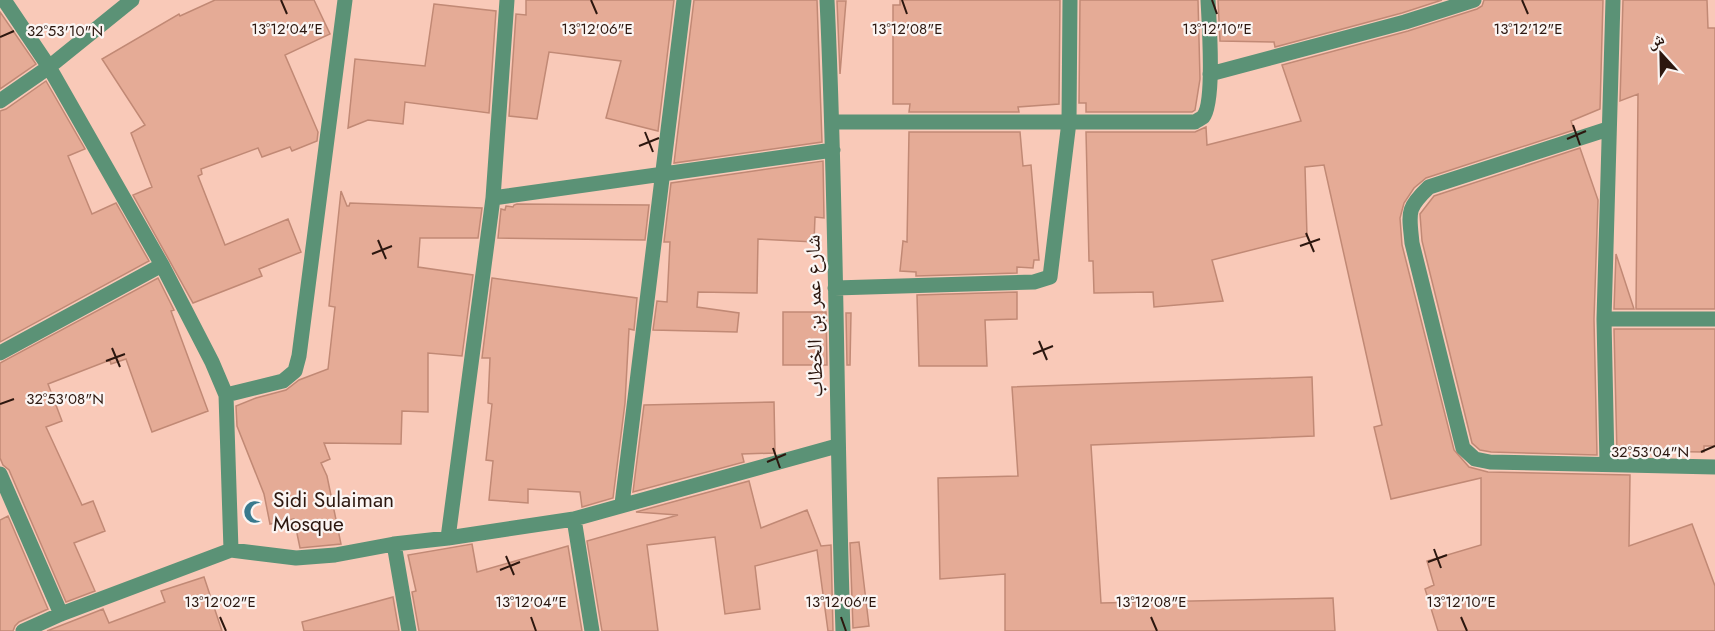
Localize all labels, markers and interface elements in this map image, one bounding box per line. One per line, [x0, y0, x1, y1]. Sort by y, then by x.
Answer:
text: 13°12'04"E [251, 18, 323, 40]
text: 13°12'06"E [561, 18, 633, 40]
text: 13°12'08"E [871, 18, 943, 40]
text: 13°12'10"E [1182, 18, 1252, 40]
text: 13°12'12"E [1493, 18, 1563, 40]
text: 32°53'10"N [27, 20, 103, 42]
north arrow [1631, 24, 1691, 84]
text: ش [1643, 27, 1668, 54]
street label: شارع عمر بن الخطاب [798, 234, 830, 398]
text: 32°53'08"N [26, 388, 104, 410]
text: 32°53'04"N [1611, 441, 1689, 463]
place label: Sidi Sulaiman Mosque [273, 485, 394, 539]
mosque icon: Sidi Sulaiman Mosque [242, 499, 268, 525]
text: 13°12'02"E [184, 591, 256, 613]
text: 13°12'04"E [495, 591, 567, 613]
text: 13°12'06"E [805, 591, 877, 613]
text: 13°12'08"E [1115, 591, 1187, 613]
text: 13°12'10"E [1426, 591, 1496, 613]

